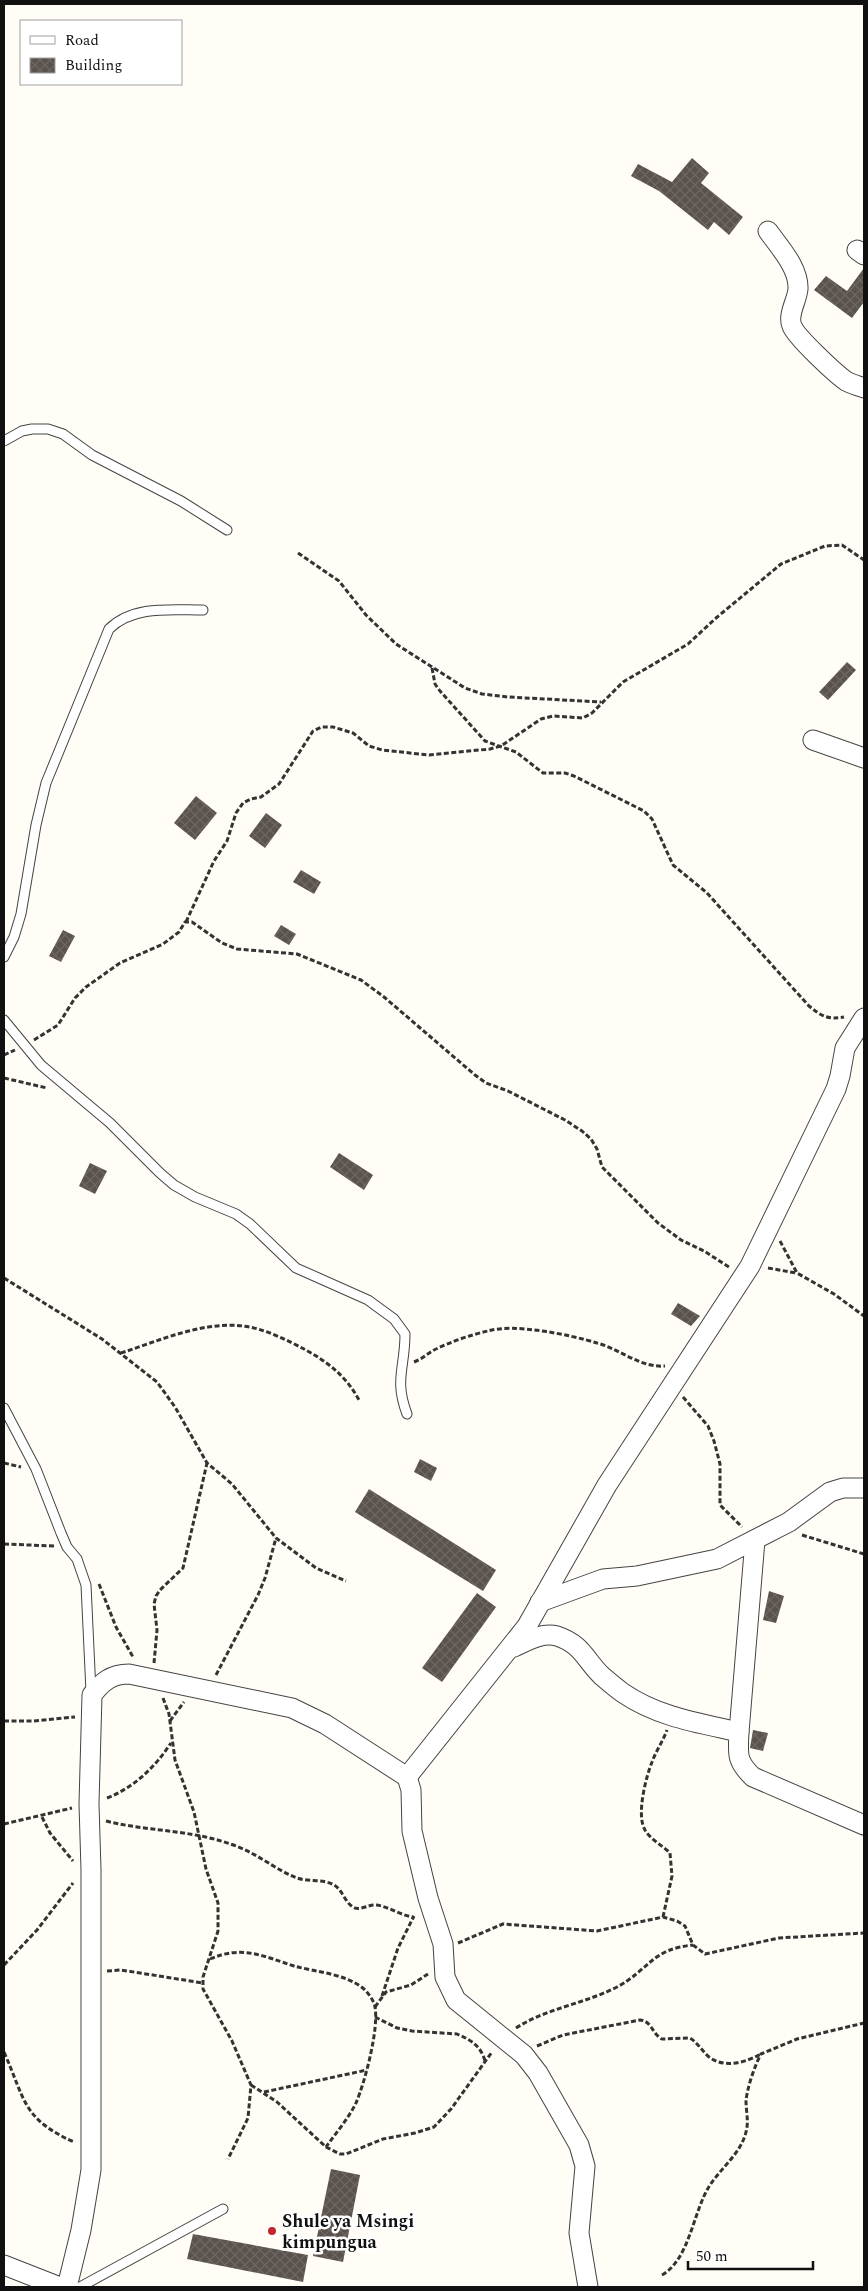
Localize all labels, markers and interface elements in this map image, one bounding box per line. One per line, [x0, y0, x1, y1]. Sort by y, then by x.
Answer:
legend [20, 20, 182, 85]
text: Road [65, 29, 99, 52]
text: Building [65, 54, 122, 77]
place label: Shule ya Msingi kimpungua [282, 2208, 414, 2256]
marker: Shule ya Msingi kimpungua [266, 2225, 278, 2237]
scale bar [688, 2238, 813, 2270]
text: 50 m [696, 2245, 728, 2268]

